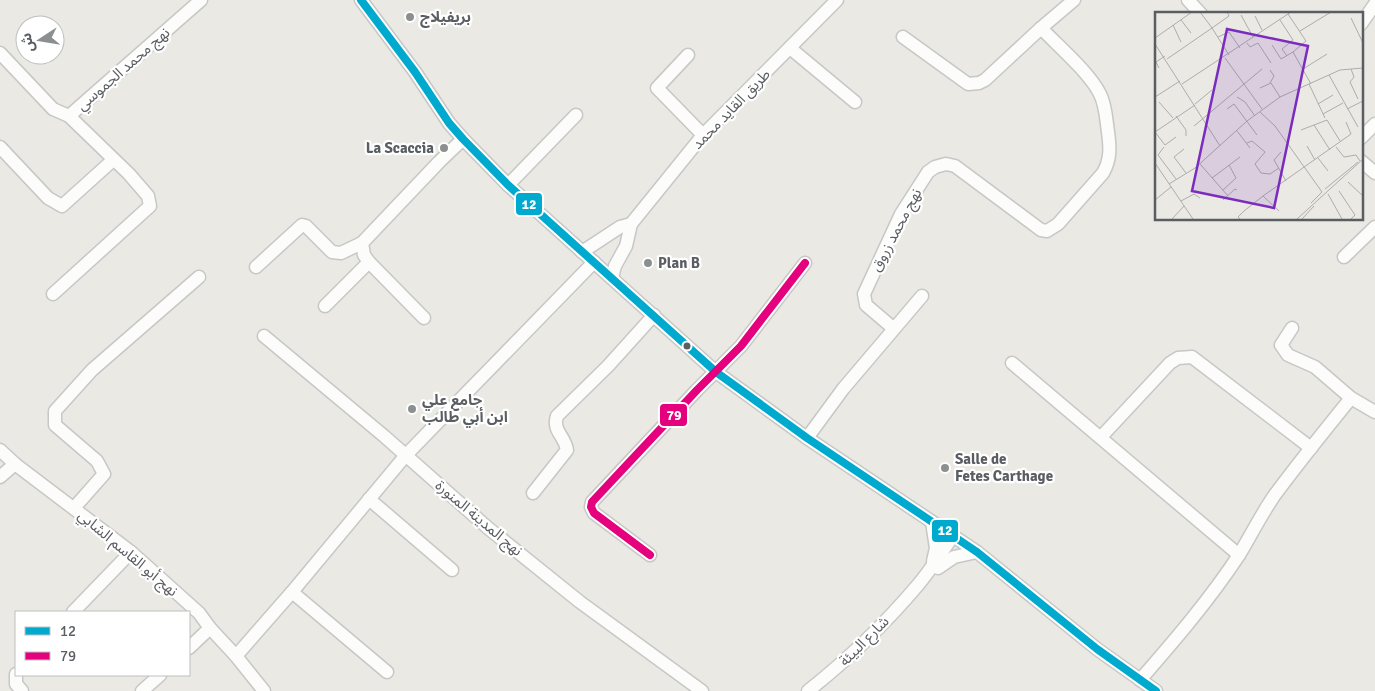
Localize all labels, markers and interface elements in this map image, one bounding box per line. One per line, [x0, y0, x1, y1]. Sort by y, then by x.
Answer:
place label: بريفيلاج [420, 8, 471, 28]
marker: بريفيلاج [404, 11, 416, 23]
inset map [1155, 12, 1362, 220]
north arrow [15, 15, 65, 65]
street label: نهج محمد الجموسي [73, 24, 175, 117]
text: ش [17, 31, 38, 54]
street label: طريق القايد محمد [688, 65, 775, 154]
place label: La Scaccia [366, 139, 434, 157]
marker: La Scaccia [438, 142, 450, 154]
street label: نهج محمد زروق [867, 185, 928, 276]
line badge: 12 [515, 192, 543, 216]
text: 12 [521, 196, 537, 213]
place label: Plan B [658, 254, 700, 272]
marker: Plan B [642, 257, 654, 269]
unlabelled marker [682, 341, 692, 351]
place label: جامع علي ابن أبي طالب [422, 391, 508, 428]
marker: جامع علي ابن أبي طالب [406, 403, 418, 415]
line badge: 79 [659, 403, 688, 427]
text: 79 [666, 407, 682, 424]
place label: Salle de Fetes Carthage [955, 450, 1053, 485]
marker: Salle de Fetes Carthage [939, 462, 951, 474]
street label: نهج المدينة المنورة [430, 476, 526, 562]
street label: نهج أبو القاسم الشابي [72, 506, 182, 602]
line badge: 12 [931, 519, 959, 543]
text: 12 [937, 522, 953, 539]
legend [15, 611, 190, 676]
street label: شارع البيئة [835, 612, 895, 672]
text: 12 [60, 622, 76, 640]
text: 79 [60, 647, 76, 665]

